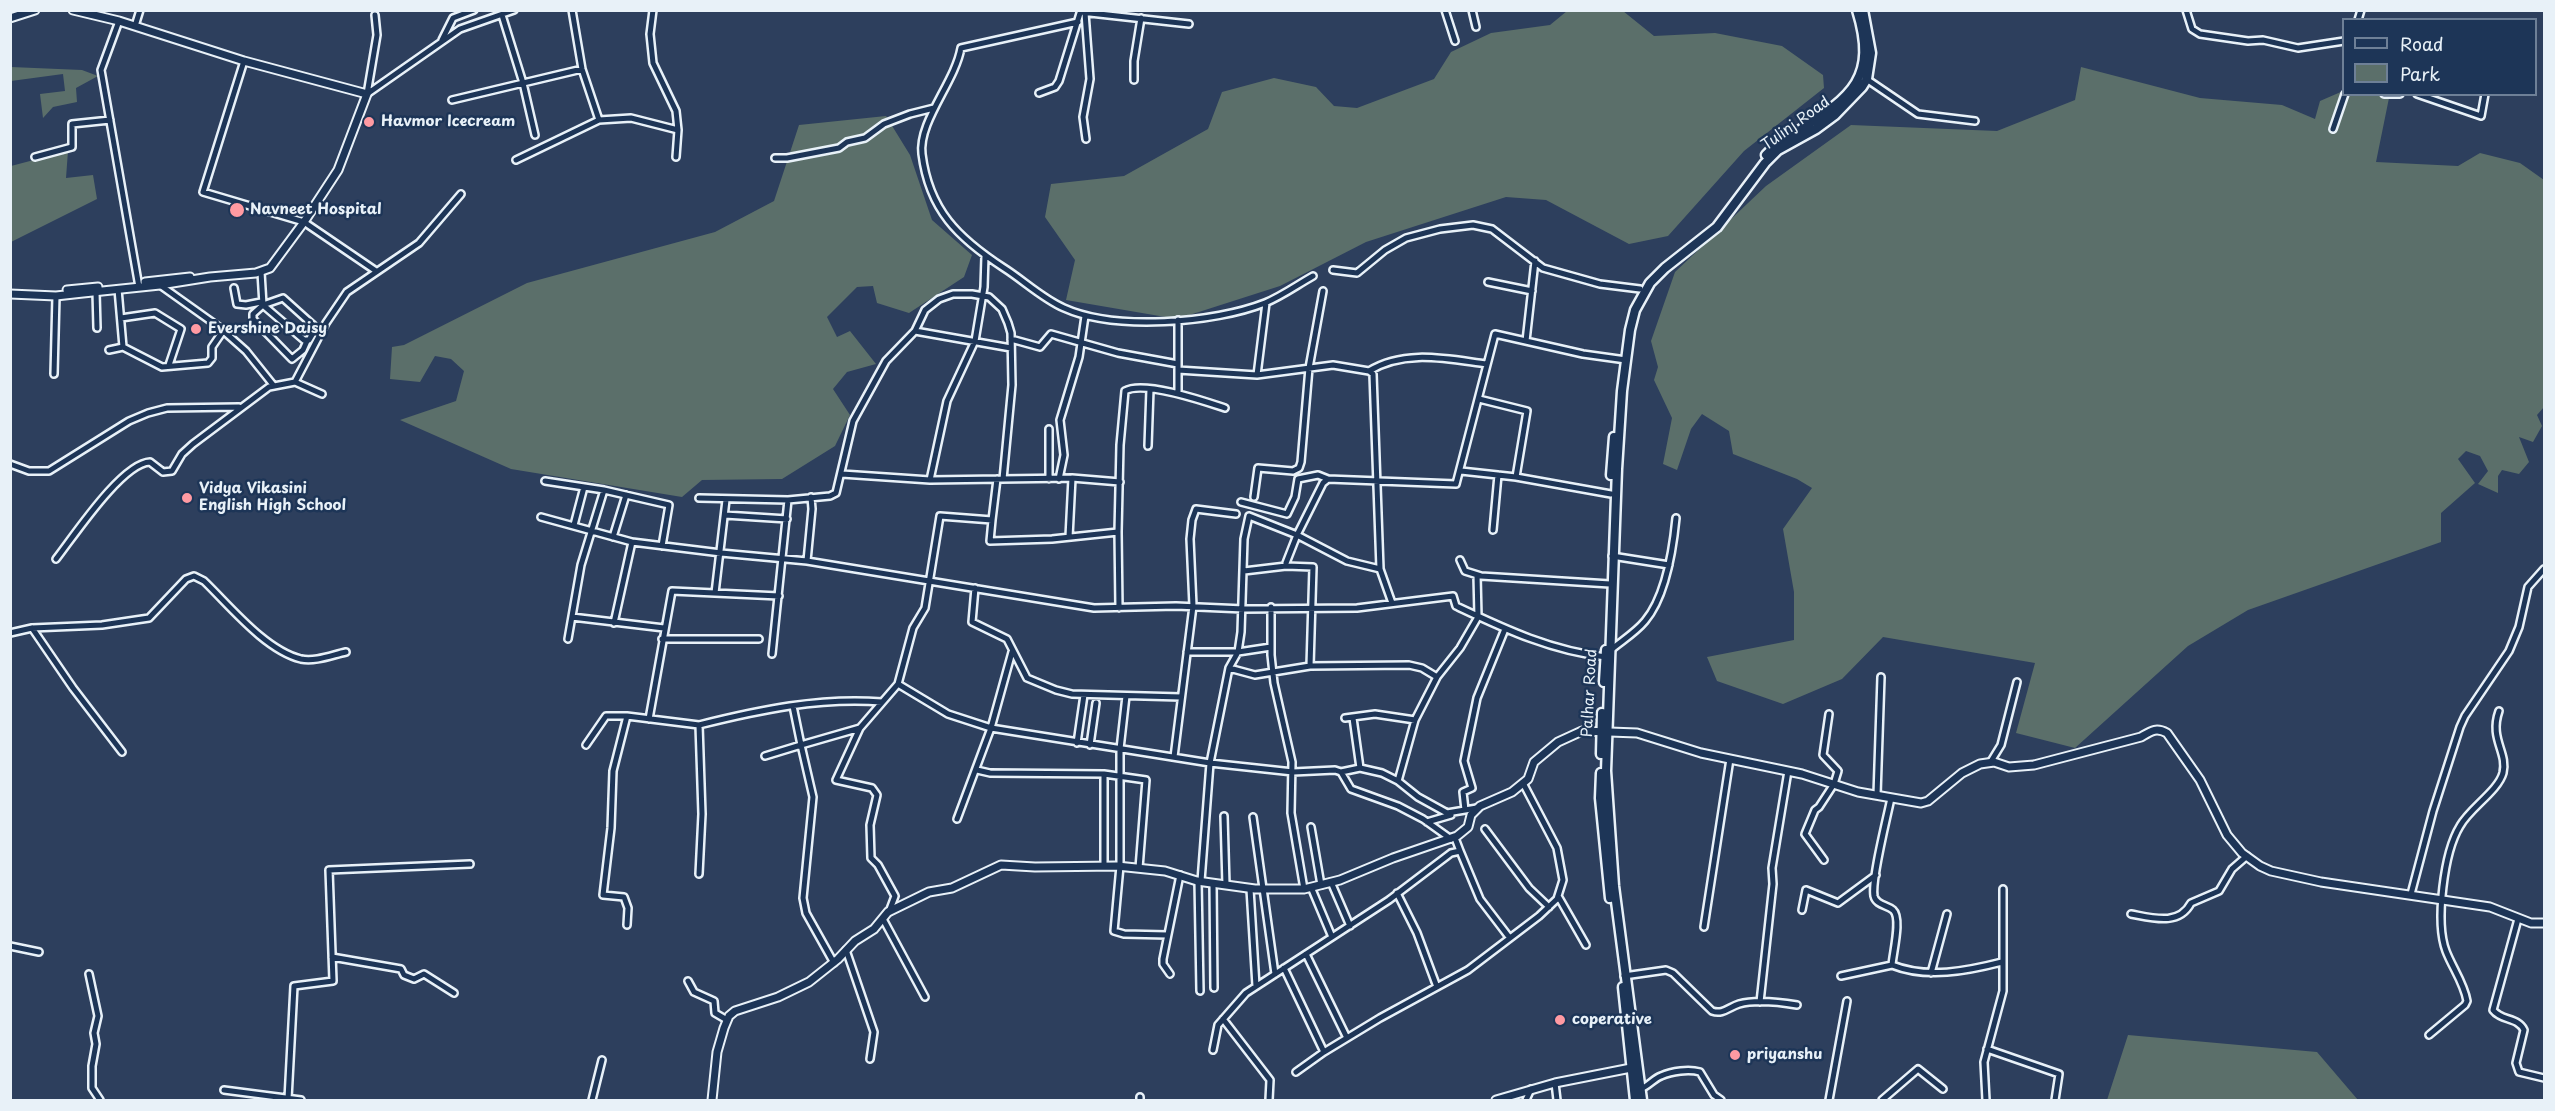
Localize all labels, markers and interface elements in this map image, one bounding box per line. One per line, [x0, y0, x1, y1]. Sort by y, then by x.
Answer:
legend [2342, 18, 2537, 96]
text: Road [2400, 30, 2444, 57]
text: Park [2400, 60, 2440, 87]
street label: Tulinj Road [1758, 93, 1834, 155]
place label: Havmor Icecream [381, 113, 515, 131]
marker: Havmor Icecream [362, 115, 376, 129]
marker: Navneet Hospital [228, 201, 246, 219]
place label: Navneet Hospital [250, 201, 382, 219]
place label: Evershine Daisy [208, 320, 327, 338]
marker: Evershine Daisy [189, 322, 203, 336]
place label: Vidya Vikasini English High School [199, 480, 346, 515]
marker: Vidya Vikasini English High School [180, 491, 194, 505]
street label: Palhar Road [1579, 648, 1601, 738]
place label: coperative [1572, 1011, 1652, 1029]
marker: coperative [1553, 1013, 1567, 1027]
place label: priyanshu [1747, 1046, 1823, 1064]
marker: priyanshu [1728, 1048, 1742, 1062]

